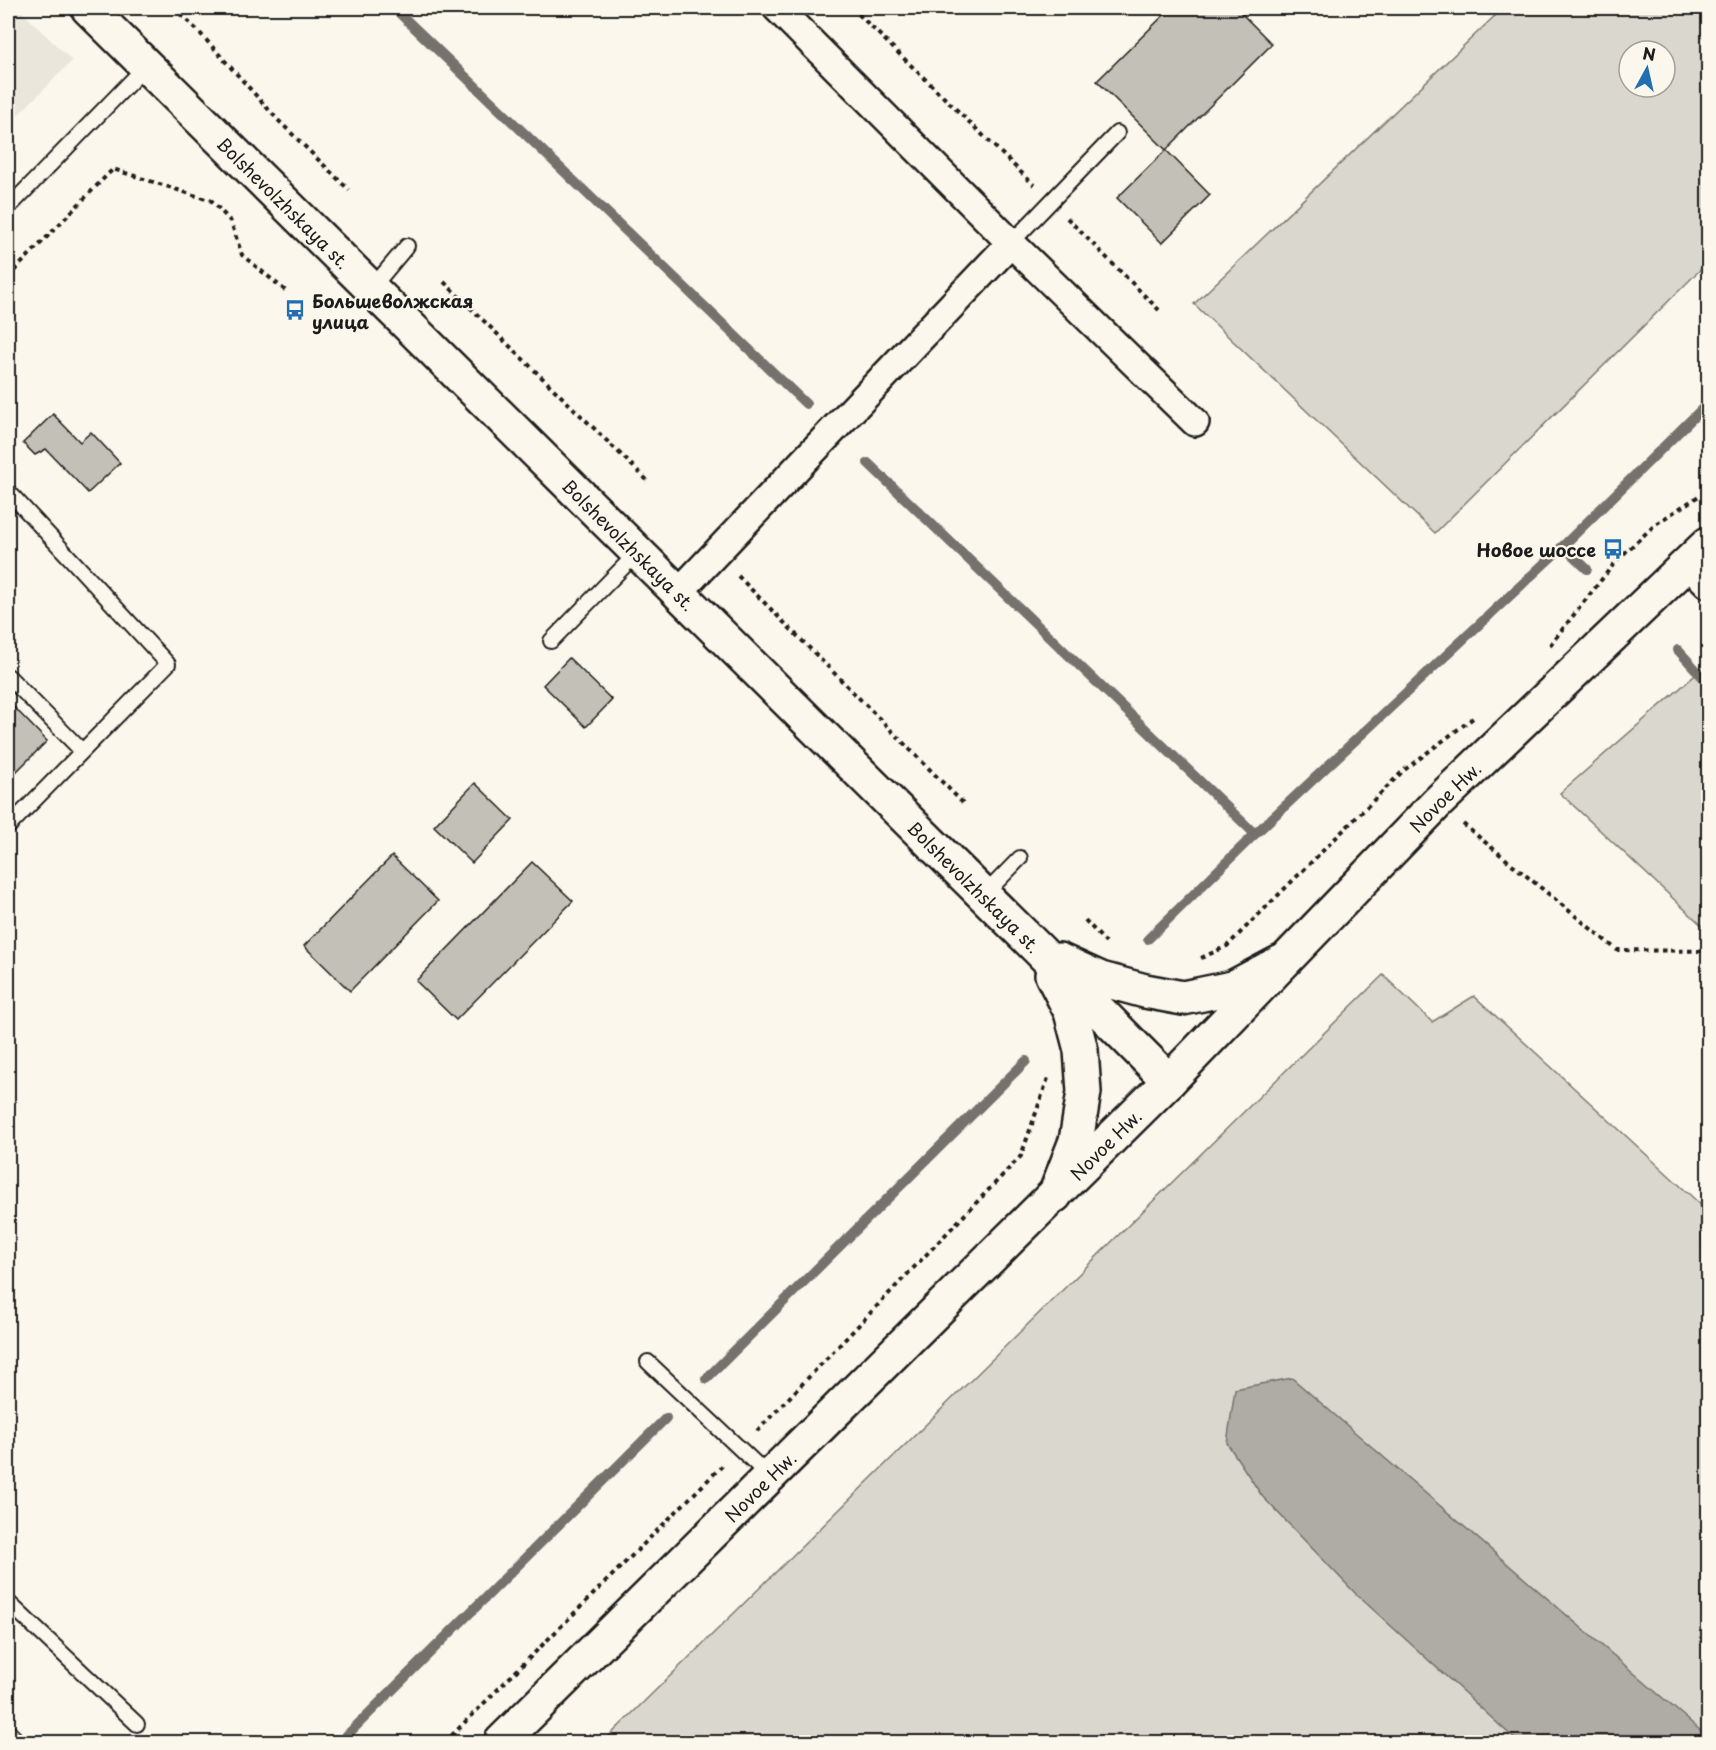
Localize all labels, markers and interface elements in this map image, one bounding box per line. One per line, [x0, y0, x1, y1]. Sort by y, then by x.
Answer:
north arrow [1617, 39, 1677, 99]
text: N [1641, 40, 1657, 66]
street label: Bolshevolzhskaya st. [211, 130, 357, 274]
place label: Большеволжская улица [312, 287, 473, 335]
bus stop icon: Большеволжская улица [283, 298, 307, 322]
street label: Bolshevolzhskaya st. [557, 472, 702, 616]
place label: Новое шоссе [1477, 536, 1596, 563]
bus stop icon: Новое шоссе [1601, 537, 1625, 561]
street label: Novoe Hw. [1403, 755, 1487, 838]
street label: Bolshevolzhskaya st. [902, 814, 1047, 958]
street label: Novoe Hw. [1063, 1102, 1147, 1186]
street label: Novoe Hw. [718, 1444, 802, 1528]

